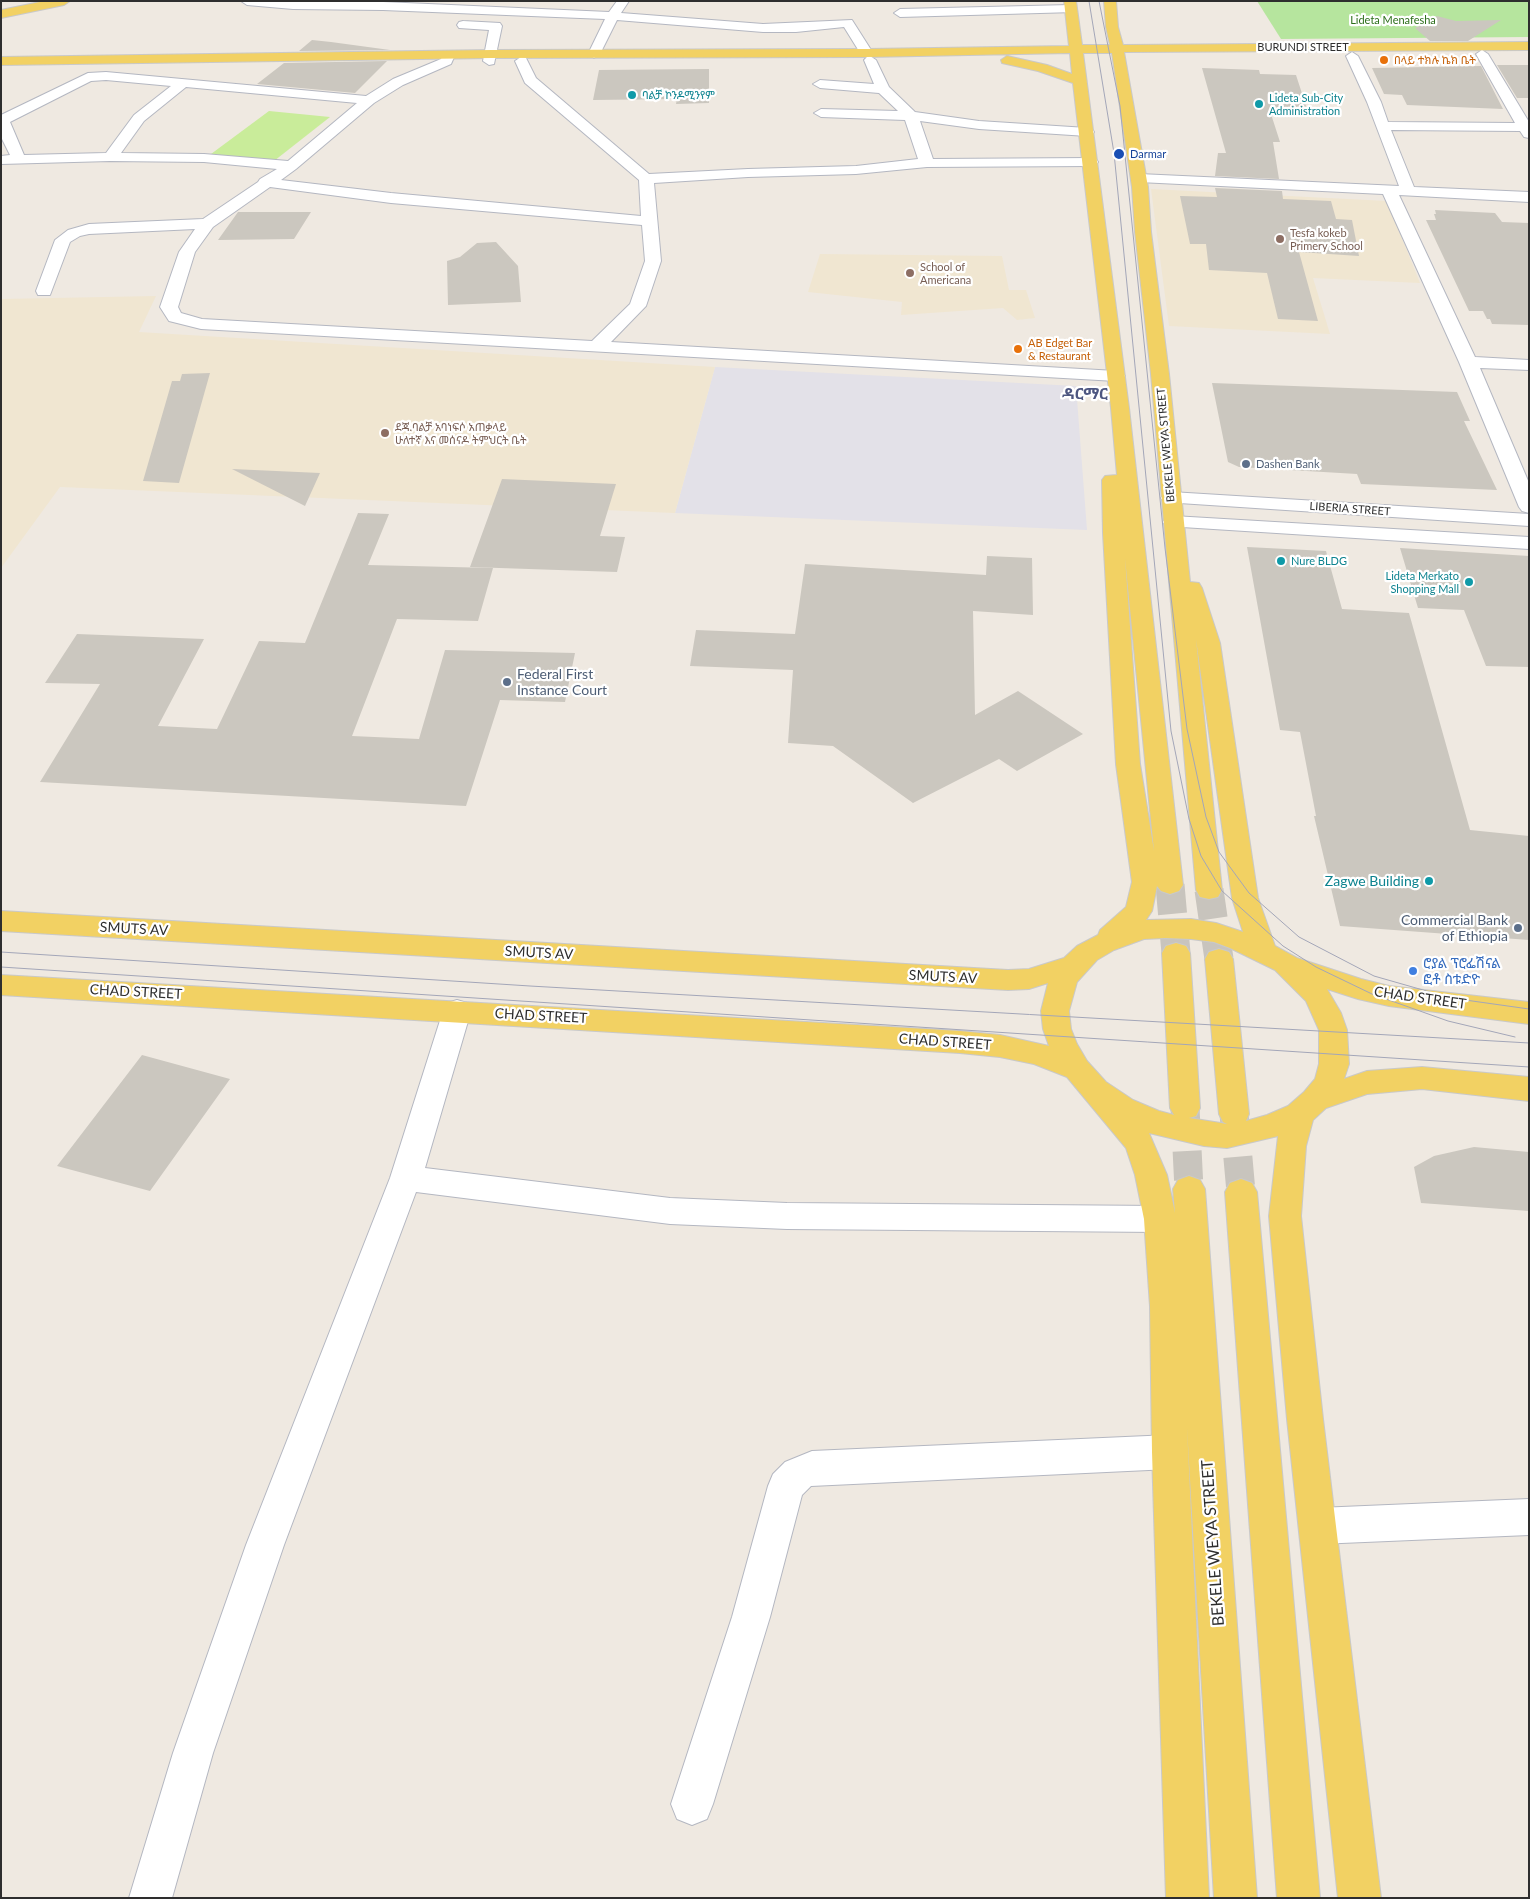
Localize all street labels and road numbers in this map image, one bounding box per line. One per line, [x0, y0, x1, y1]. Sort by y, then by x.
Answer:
street label: BURUNDI STREET [1257, 40, 1349, 54]
street label: BEKELE WEYA STREET [1154, 387, 1178, 503]
street label: LIBERIA STREET [1309, 500, 1391, 518]
street label: SMUTS AV [99, 919, 169, 939]
street label: SMUTS AV [504, 943, 574, 963]
street label: SMUTS AV [908, 967, 978, 987]
street label: CHAD STREET [89, 981, 183, 1003]
street label: CHAD STREET [1373, 983, 1467, 1013]
street label: CHAD STREET [494, 1005, 588, 1027]
street label: CHAD STREET [898, 1030, 992, 1054]
street label: BEKELE WEYA STREET [1198, 1459, 1228, 1627]

